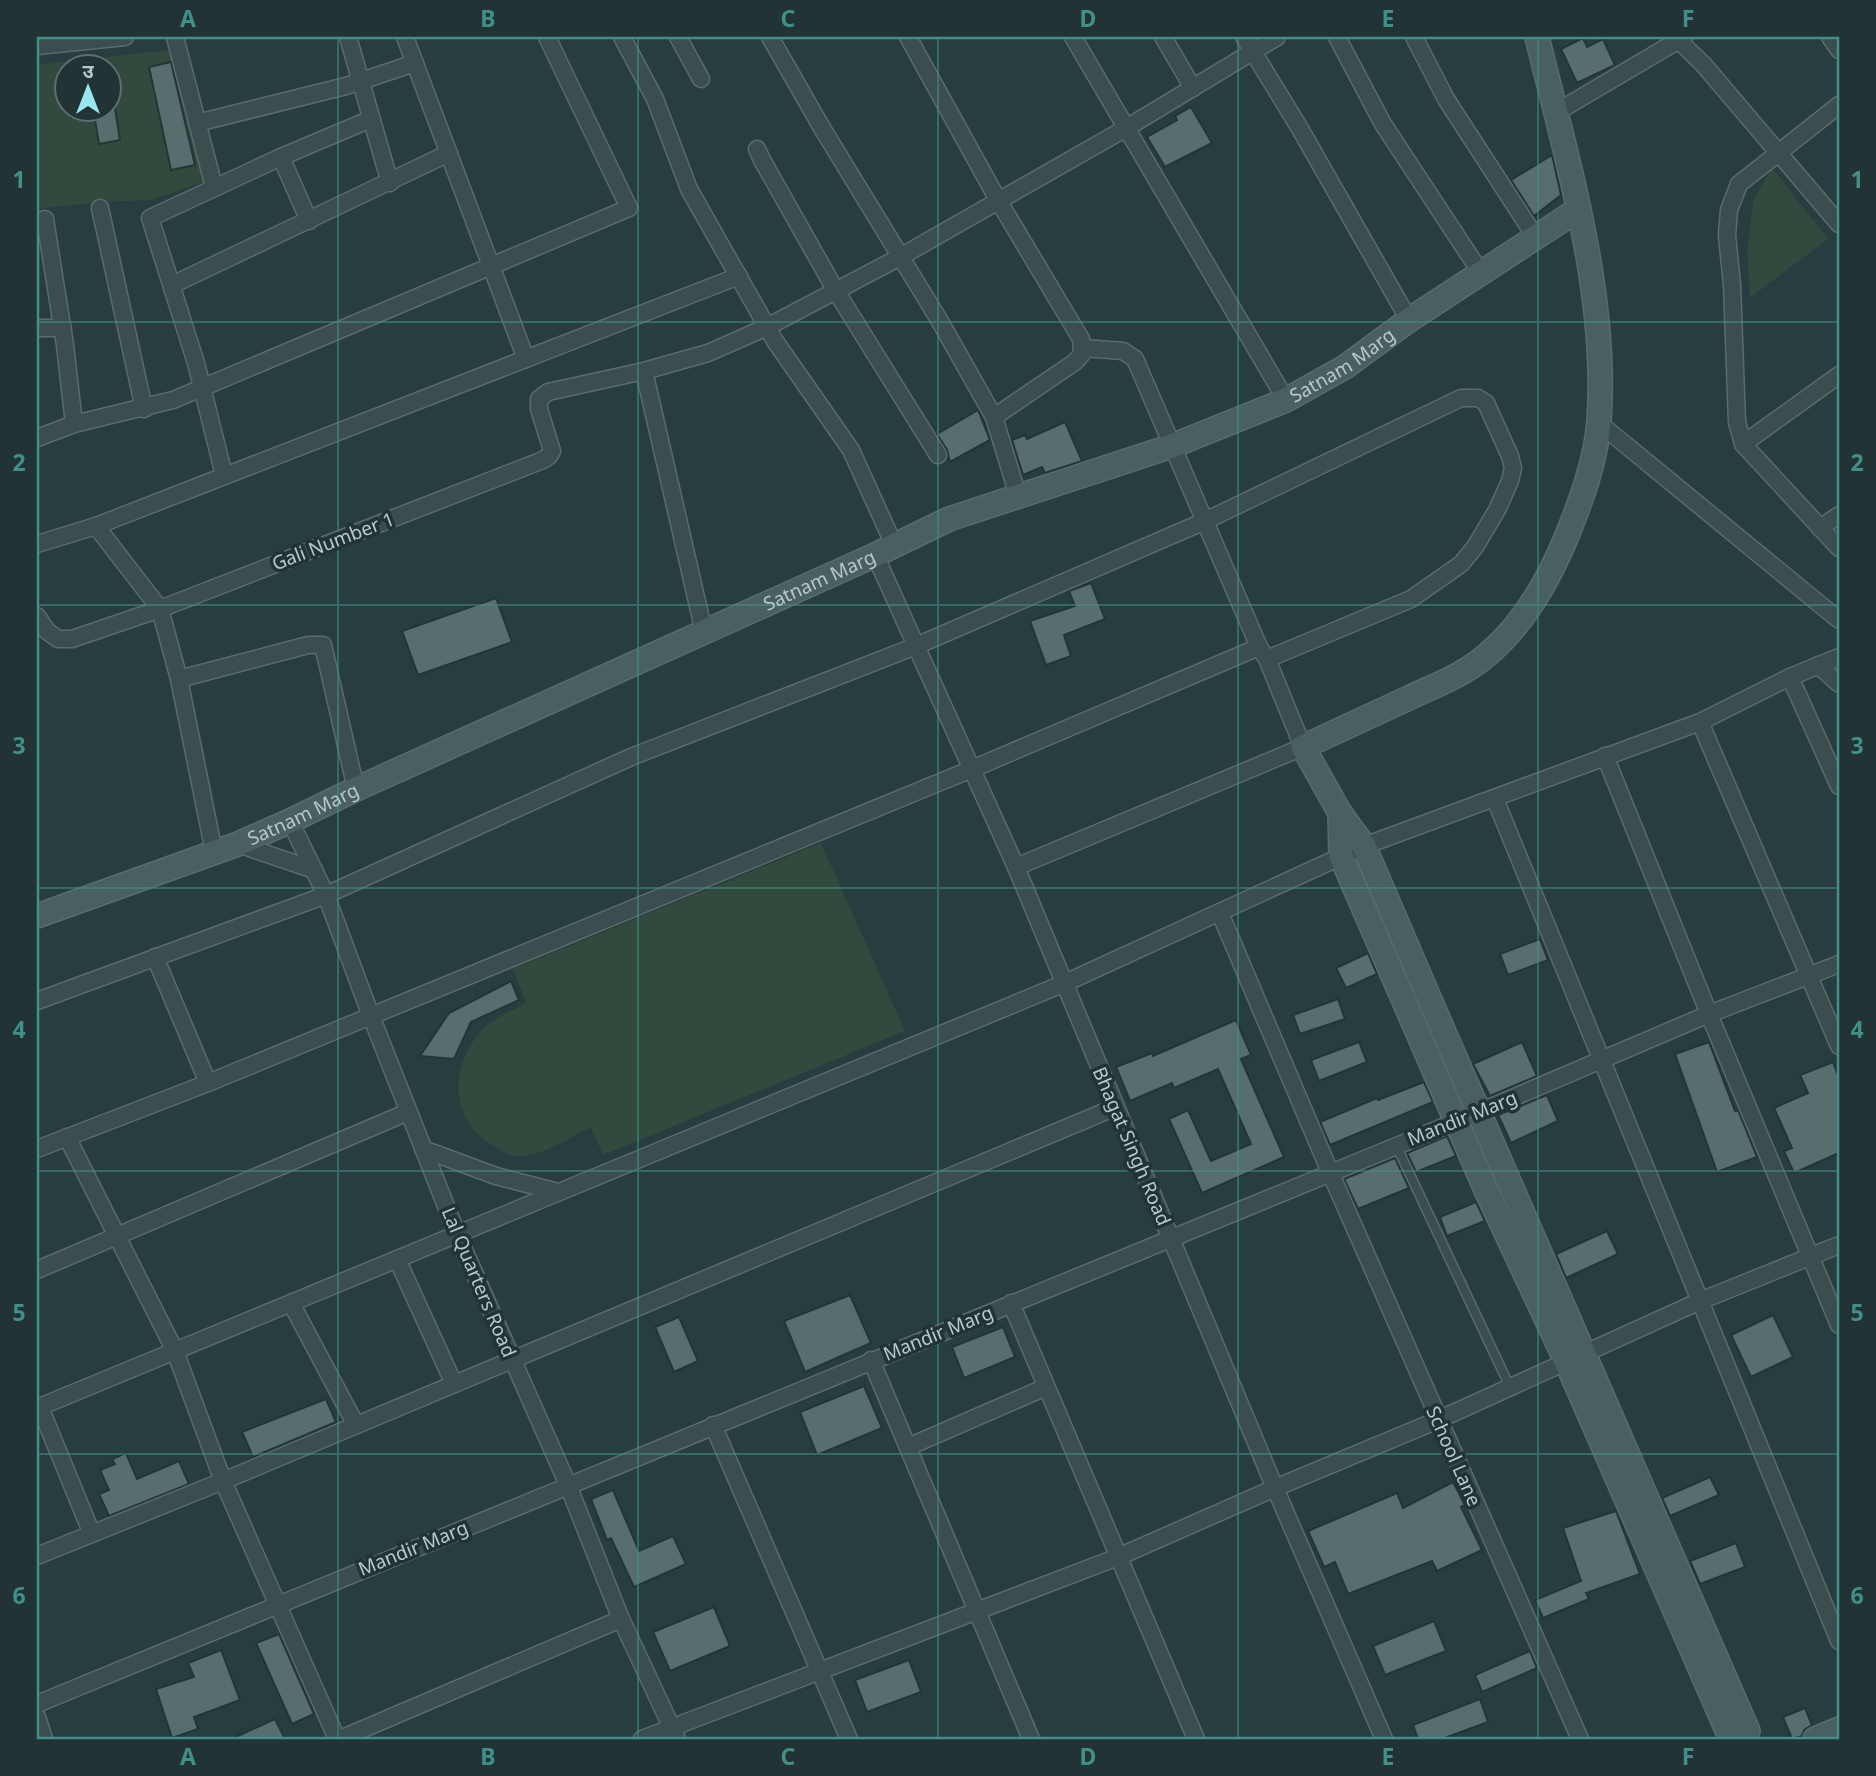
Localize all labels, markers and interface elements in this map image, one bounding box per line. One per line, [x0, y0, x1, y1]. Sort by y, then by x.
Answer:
text: A [180, 2, 196, 34]
text: B [480, 2, 496, 34]
text: C [781, 2, 796, 34]
text: D [1080, 2, 1096, 34]
text: E [1382, 2, 1394, 34]
text: F [1682, 2, 1694, 34]
north arrow [52, 52, 122, 122]
text: उ [82, 58, 94, 84]
text: 1 [12, 163, 26, 195]
text: 1 [1850, 163, 1864, 195]
street label: Satnam Marg [1285, 322, 1400, 408]
text: 2 [12, 446, 26, 478]
text: 2 [1850, 446, 1864, 478]
street label: Gali Number 1 [268, 506, 398, 576]
street label: Satnam Marg [759, 543, 880, 617]
text: 3 [12, 729, 26, 761]
text: 3 [1850, 729, 1864, 761]
street label: Satnam Marg [243, 777, 363, 851]
text: 4 [12, 1013, 26, 1045]
text: 4 [1850, 1013, 1864, 1045]
street label: Bhagat Singh Road [1087, 1063, 1177, 1229]
street label: Mandir Marg [1403, 1084, 1521, 1152]
street label: Lal Quarters Road [436, 1203, 522, 1361]
text: 5 [12, 1296, 26, 1328]
text: 5 [1850, 1296, 1864, 1328]
street label: Mandir Marg [879, 1299, 997, 1367]
street label: School Lane [1420, 1402, 1488, 1510]
street label: Mandir Marg [354, 1514, 472, 1582]
text: 6 [12, 1579, 26, 1611]
text: 6 [1850, 1579, 1864, 1611]
text: A [180, 1740, 196, 1772]
text: B [480, 1740, 496, 1772]
text: C [781, 1740, 796, 1772]
text: D [1080, 1740, 1096, 1772]
text: E [1382, 1740, 1394, 1772]
text: F [1682, 1740, 1694, 1772]

